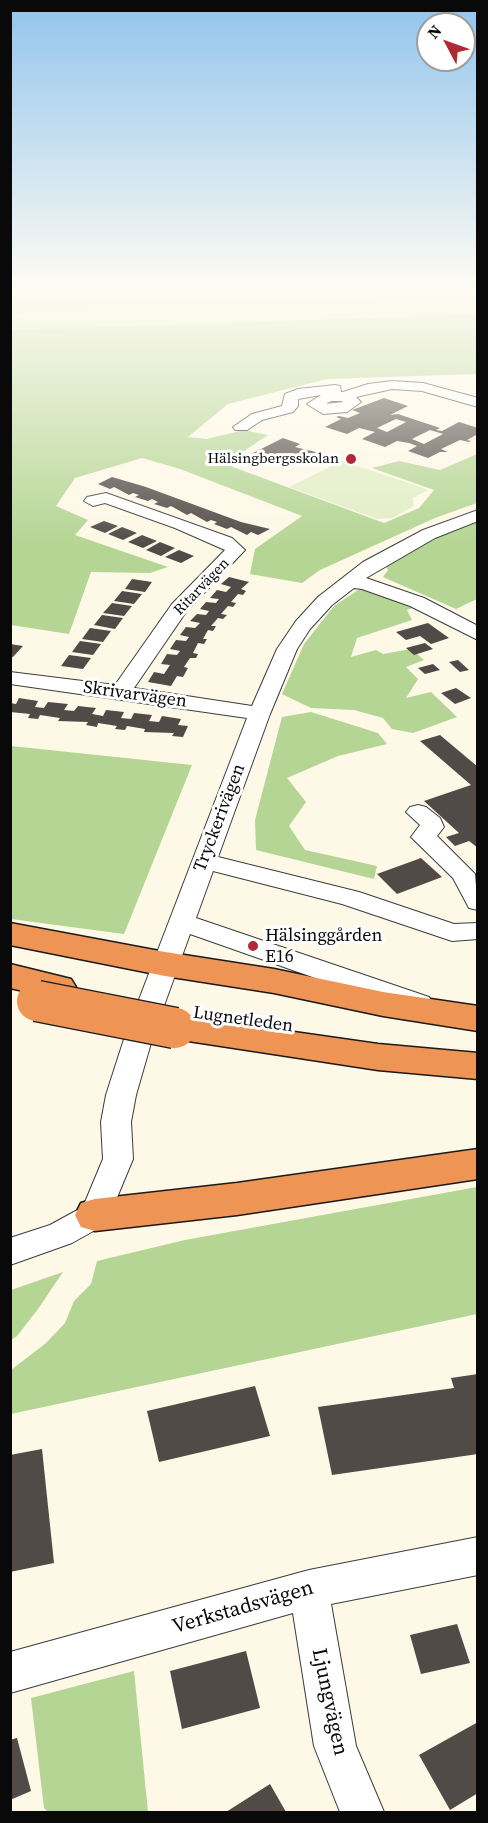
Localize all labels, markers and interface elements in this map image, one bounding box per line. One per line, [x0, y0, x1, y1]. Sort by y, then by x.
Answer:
north arrow [416, 12, 476, 72]
text: N [422, 20, 446, 43]
place label: Hälsingbergsskolan [208, 450, 339, 468]
marker: Hälsingbergsskolan [344, 452, 358, 466]
street label: Ritarvägen [170, 555, 234, 619]
street label: Skrivarvägen [82, 677, 188, 713]
street label: Tryckerivägen [189, 761, 251, 875]
place label: Hälsinggården E16 [265, 925, 382, 968]
marker: Hälsinggården E16 [246, 939, 260, 953]
street label: Lugnetleden [192, 1002, 294, 1038]
street label: Verkstadsvägen [169, 1576, 317, 1640]
street label: Ljungvägen [305, 1646, 353, 1758]

